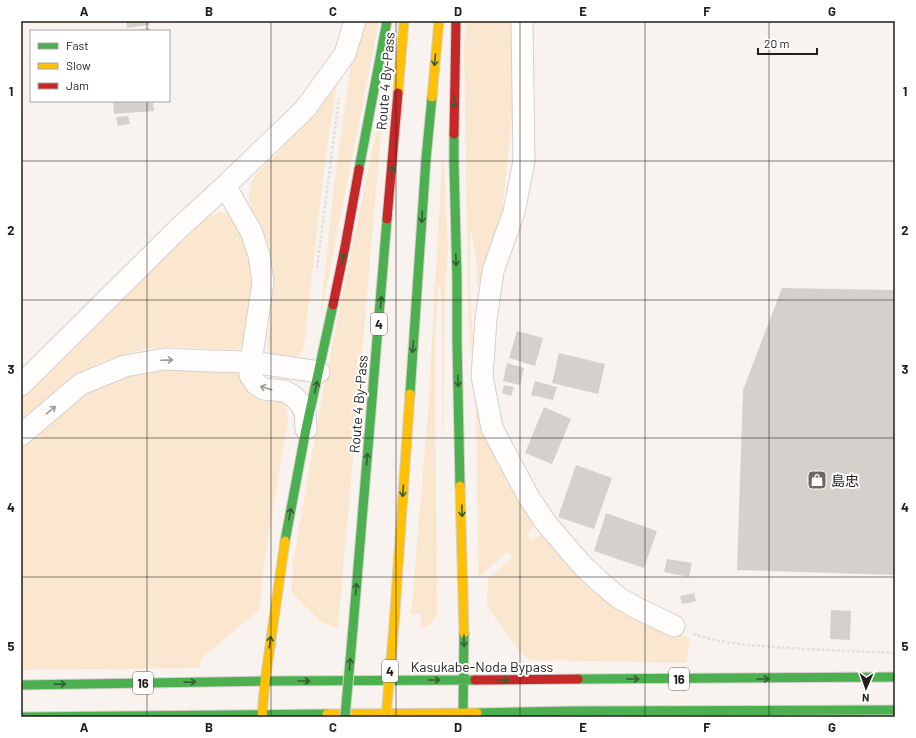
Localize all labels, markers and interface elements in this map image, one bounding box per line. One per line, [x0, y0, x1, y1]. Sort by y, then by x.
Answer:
text: A [80, 3, 89, 19]
text: B [205, 3, 213, 19]
text: C [329, 3, 337, 19]
text: D [454, 3, 462, 19]
text: E [579, 3, 587, 19]
text: F [703, 3, 711, 19]
text: G [828, 3, 836, 19]
legend [30, 30, 170, 102]
scale bar [758, 30, 817, 56]
street label: Route 4 By-Pass [372, 31, 398, 131]
text: 20 m [764, 36, 790, 50]
text: Fast [66, 38, 89, 52]
one-way arrow [431, 53, 439, 66]
text: Slow [66, 58, 91, 72]
text: Jam [66, 78, 89, 92]
text: 1 [9, 83, 13, 99]
text: 1 [903, 83, 907, 99]
one-way arrow [451, 95, 458, 108]
one-way arrow [388, 166, 395, 179]
one-way arrow [418, 210, 425, 223]
text: 2 [7, 222, 15, 238]
text: 2 [901, 222, 909, 238]
one-way arrow [339, 253, 347, 266]
one-way arrow [453, 253, 460, 266]
one-way arrow [377, 296, 384, 309]
road number: 4 [371, 313, 387, 335]
one-way arrow [409, 340, 416, 353]
street label: Route 4 By-Pass [345, 354, 371, 454]
one-way arrow [160, 356, 173, 364]
text: 3 [7, 361, 15, 377]
text: 3 [901, 361, 909, 377]
one-way arrow [455, 374, 462, 387]
one-way arrow [312, 380, 320, 393]
one-way arrow [259, 384, 272, 391]
one-way arrow [45, 405, 56, 414]
one-way arrow [364, 453, 371, 466]
shop icon: 島忠 [806, 469, 828, 491]
place label: 島忠 [831, 472, 859, 489]
one-way arrow [400, 484, 407, 497]
text: 4 [7, 499, 15, 515]
text: 4 [901, 499, 909, 515]
one-way arrow [458, 504, 465, 517]
one-way arrow [286, 508, 294, 521]
one-way arrow [352, 583, 360, 596]
one-way arrow [460, 634, 468, 647]
one-way arrow [266, 636, 274, 649]
text: 5 [7, 638, 15, 654]
text: 5 [901, 638, 909, 654]
one-way arrow [346, 658, 353, 671]
street label: Kasukabe-Noda Bypass [411, 658, 554, 675]
road number: 4 [382, 660, 398, 682]
road number: 16 [669, 668, 689, 690]
north arrow [846, 668, 886, 708]
road number: 16 [133, 672, 153, 694]
one-way arrow [626, 675, 639, 683]
one-way arrow [756, 675, 769, 682]
one-way arrow [427, 676, 440, 684]
one-way arrow [496, 676, 509, 684]
one-way arrow [297, 677, 310, 685]
one-way arrow [183, 678, 196, 686]
one-way arrow [53, 680, 66, 688]
text: N [862, 692, 870, 705]
text: A [80, 719, 89, 735]
text: B [205, 719, 213, 735]
text: C [329, 719, 337, 735]
text: D [454, 719, 462, 735]
text: E [579, 719, 587, 735]
text: F [703, 719, 711, 735]
text: G [828, 719, 836, 735]

